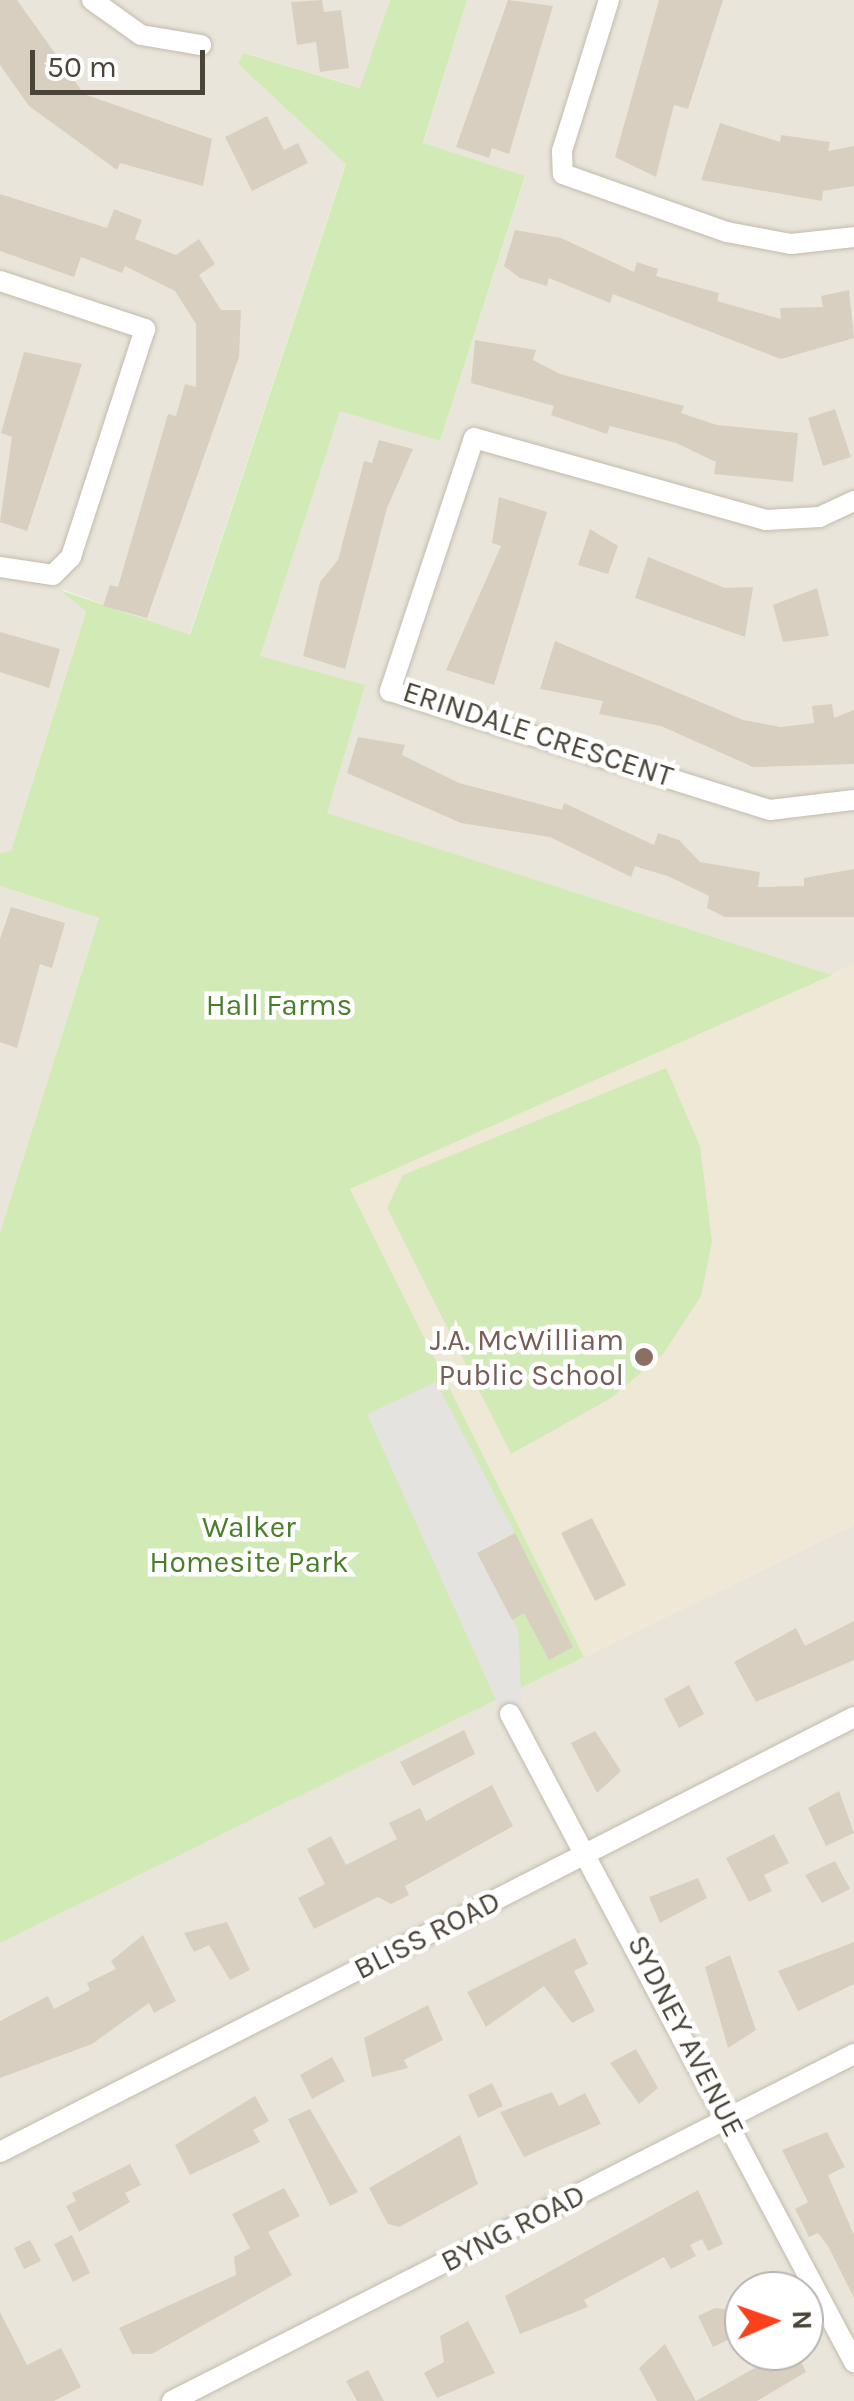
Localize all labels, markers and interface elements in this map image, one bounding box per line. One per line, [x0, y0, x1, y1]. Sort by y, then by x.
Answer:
scale bar [35, 30, 210, 92]
text: 50 m [47, 49, 117, 85]
street label: ERINDALE CRESCENT [398, 673, 678, 795]
park label: Hall Farms [206, 987, 352, 1023]
place label: J.A. McWilliam Public School [430, 1322, 624, 1392]
marker: J.A. McWilliam Public School [633, 1346, 655, 1368]
park label: Walker Homesite Park [149, 1509, 349, 1580]
street label: BLISS ROAD [348, 1883, 506, 1987]
street label: SYDNEY AVENUE [620, 1929, 752, 2143]
street label: BYNG ROAD [435, 2176, 591, 2280]
north arrow [724, 2271, 824, 2371]
text: N [786, 2309, 819, 2331]

